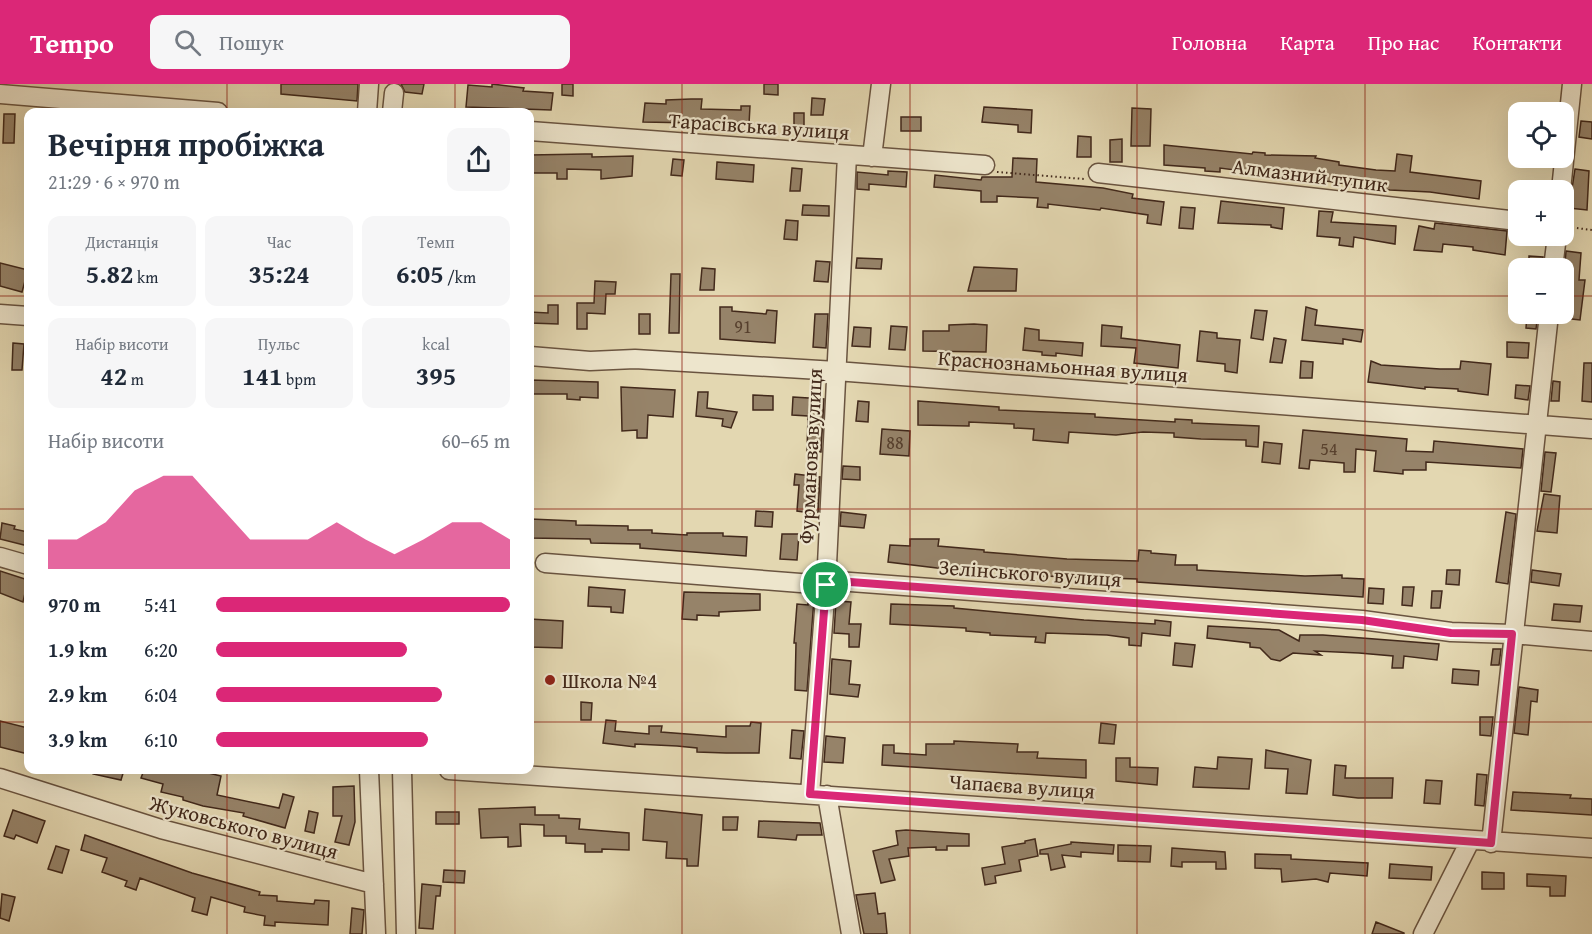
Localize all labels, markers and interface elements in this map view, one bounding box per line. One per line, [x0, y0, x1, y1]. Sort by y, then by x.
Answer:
search box [150, 15, 570, 69]
text: Tempo [30, 22, 114, 63]
icon: search [171, 26, 204, 59]
text: Пошук [219, 26, 284, 58]
text: Головна [1172, 27, 1247, 58]
text: Карта [1280, 27, 1335, 58]
text: Про нас [1368, 27, 1439, 58]
text: Контакти [1472, 27, 1562, 58]
map controls [1508, 102, 1574, 324]
button: locate [1508, 102, 1574, 168]
street label: Тарасівська вулиця [668, 104, 851, 148]
text: Вечірня пробіжка [48, 120, 324, 168]
button: share [447, 128, 510, 191]
street label: Алмазний тупик [1231, 150, 1389, 200]
text: 21:29 · 6 × 970 m [48, 167, 180, 196]
button: + [1508, 180, 1574, 246]
text: Дистанція [85, 230, 159, 254]
text: Час [267, 230, 291, 254]
text: Темп [418, 230, 454, 254]
text: 5.82 [86, 254, 134, 293]
text: 35:24 [248, 254, 310, 293]
text: 6:05 [396, 254, 444, 293]
button: − [1508, 258, 1574, 324]
text: km [134, 265, 158, 289]
text: /km [444, 265, 476, 289]
house number: 91 [734, 313, 752, 340]
text: Набір висоти [76, 332, 168, 356]
text: Пульс [258, 332, 300, 356]
text: kcal [422, 332, 450, 356]
street label: Краснознамьонная вулиця [937, 342, 1189, 390]
text: 42 [100, 356, 127, 395]
text: 141 [242, 356, 282, 395]
text: 395 [416, 356, 456, 395]
text: m [127, 367, 144, 391]
text: bpm [282, 367, 316, 391]
street label: Фурманова вулиця [790, 367, 830, 545]
text: Набір висоти [48, 426, 164, 455]
text: 60–65 m [441, 426, 510, 455]
house number: 88 [886, 429, 904, 456]
house number: 54 [1320, 435, 1338, 462]
street label: Зелінського вулиця [938, 551, 1123, 595]
pin [800, 559, 851, 610]
icon: arrive [809, 568, 842, 601]
text: 970 m [48, 590, 101, 619]
text: 5:41 [144, 590, 178, 619]
text: 1.9 km [48, 635, 107, 664]
text: 6:20 [144, 635, 178, 664]
place label: Школа №4 [562, 665, 657, 696]
marker: Школа №4 [543, 673, 557, 687]
text: 2.9 km [48, 680, 107, 709]
text: 6:04 [144, 680, 178, 709]
text: 3.9 km [48, 725, 107, 754]
text: 6:10 [144, 725, 178, 754]
street label: Чапаєва вулиця [948, 765, 1096, 807]
street label: Жуковського вулиця [145, 787, 342, 867]

